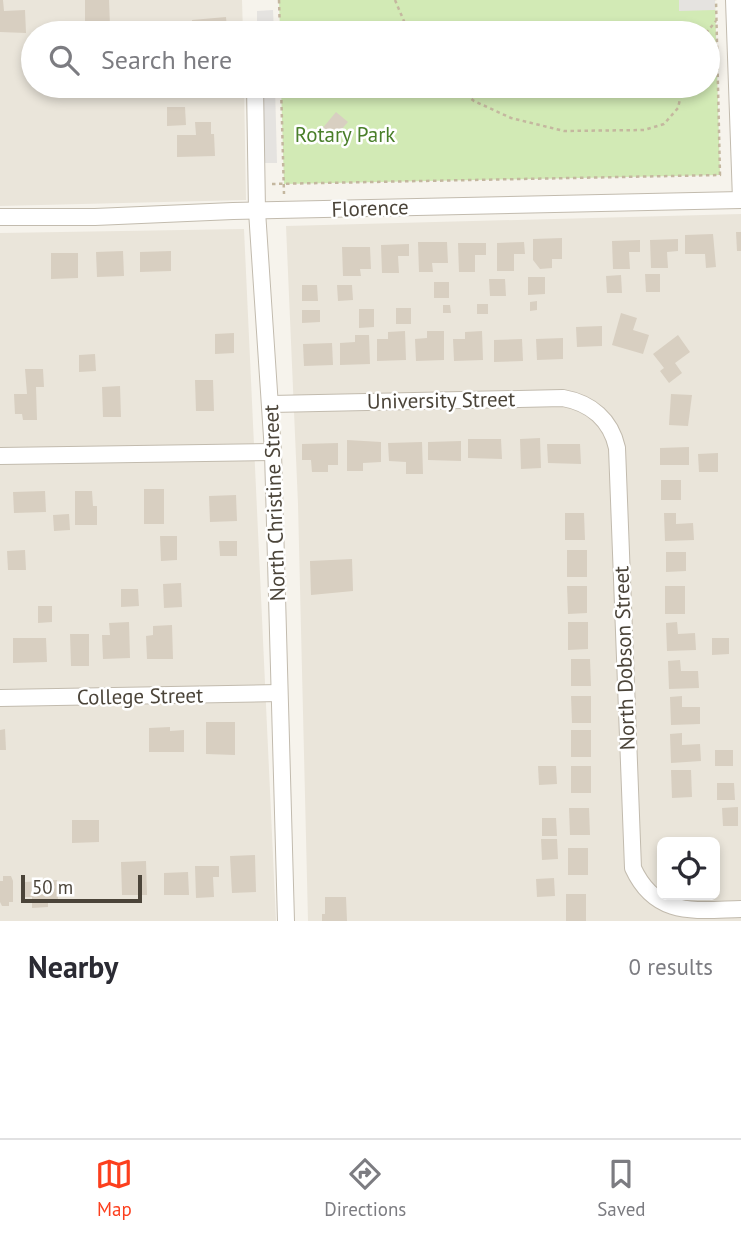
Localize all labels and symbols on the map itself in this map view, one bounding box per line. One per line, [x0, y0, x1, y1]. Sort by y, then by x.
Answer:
park label: Rotary Park [295, 121, 395, 148]
street label: Florence [331, 193, 409, 223]
street label: University Street [367, 385, 515, 415]
street label: North Christine Street [257, 404, 291, 602]
street label: North Dobson Street [607, 565, 641, 751]
street label: College Street [77, 681, 203, 711]
scale bar [21, 872, 142, 904]

